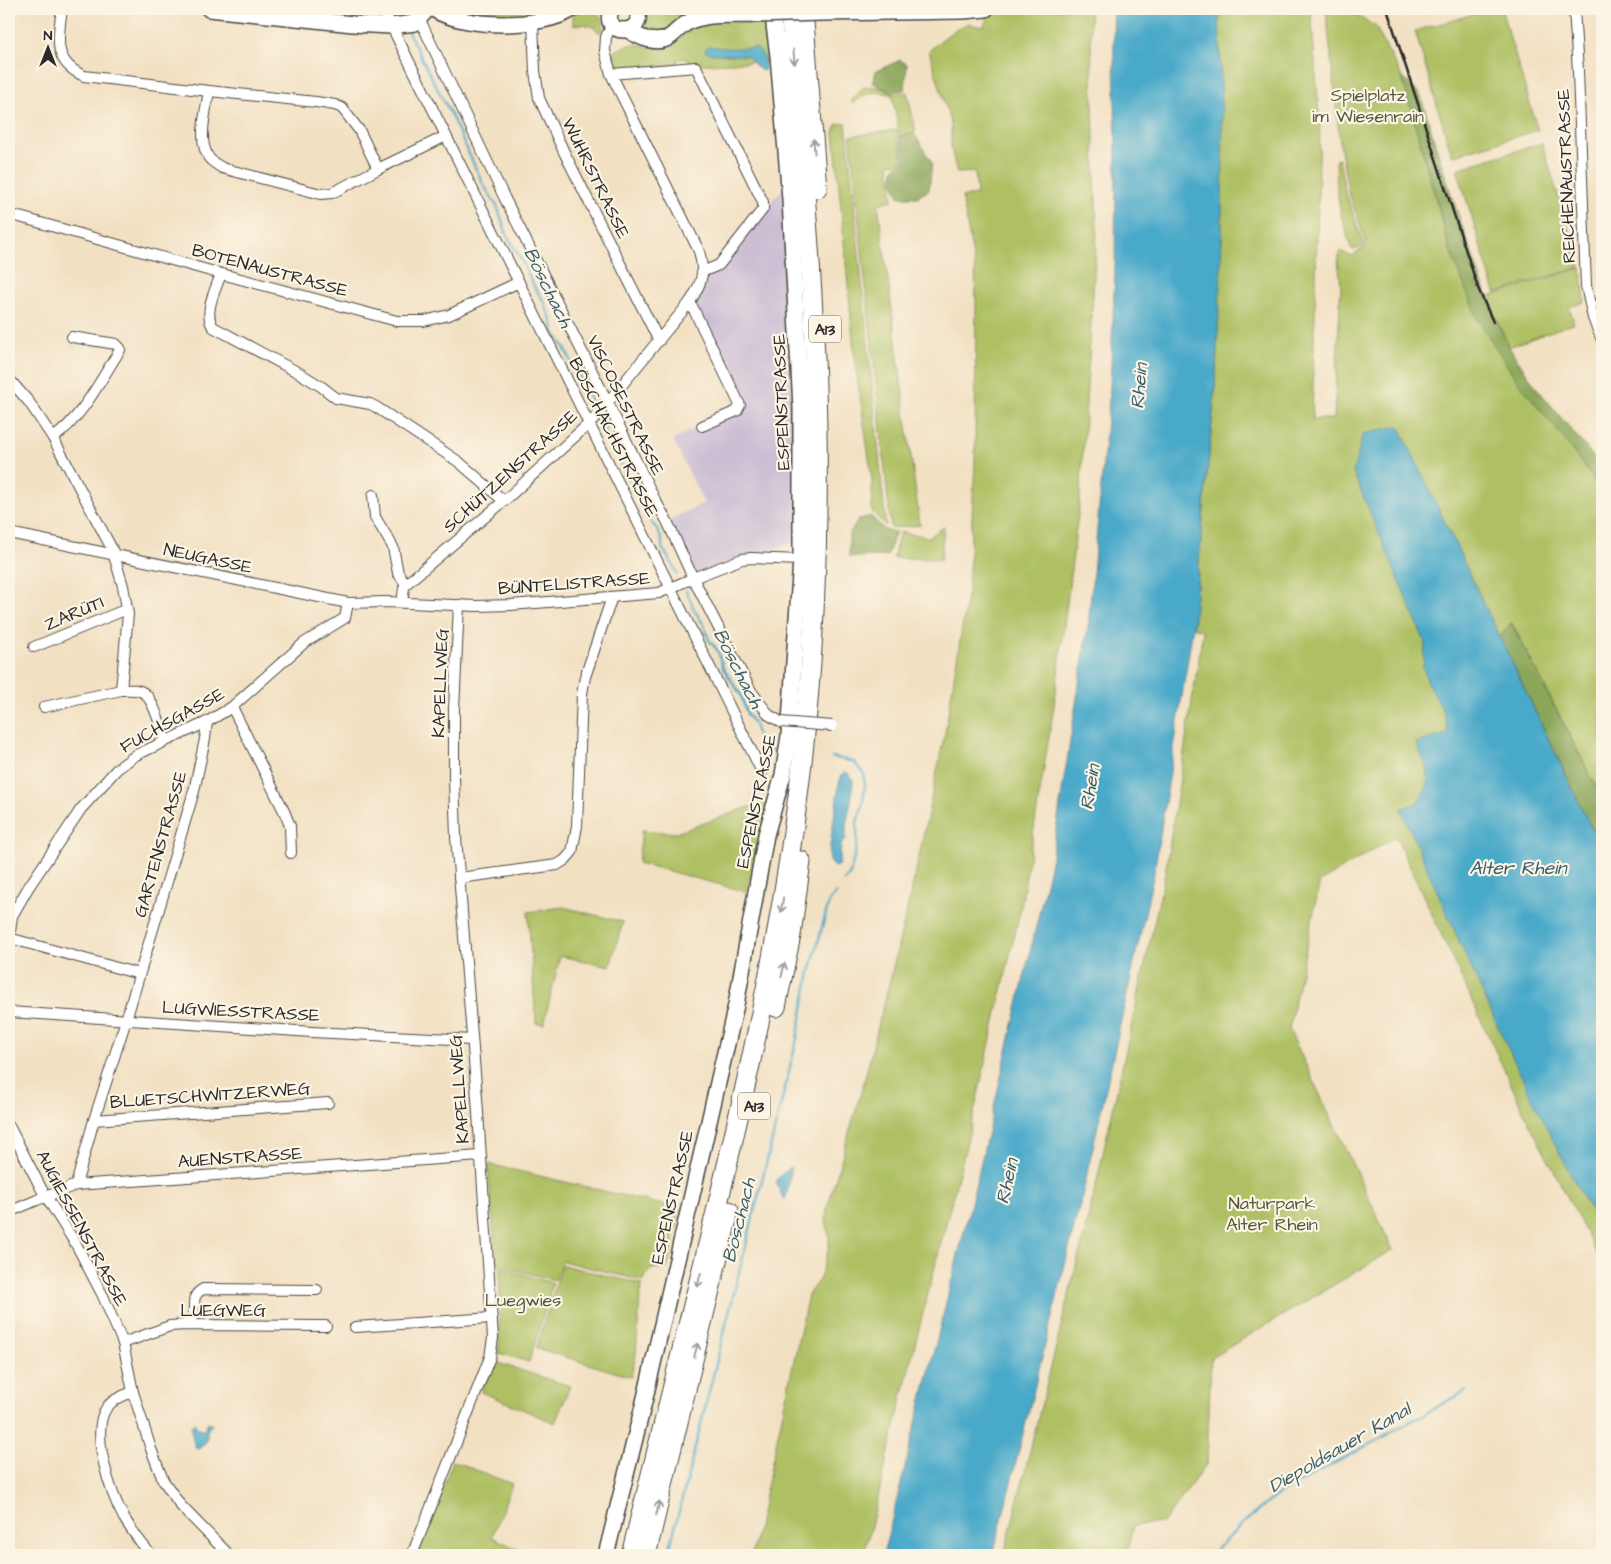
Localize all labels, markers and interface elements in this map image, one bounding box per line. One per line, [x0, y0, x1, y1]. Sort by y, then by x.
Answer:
north arrow [22, 22, 72, 72]
text: N [44, 26, 53, 46]
one-way arrow [789, 49, 798, 65]
park label: Spielplatz im Wiesenrain [1312, 83, 1424, 129]
street label: REICHENAUSTRASSE [1551, 88, 1582, 264]
street label: WUHRSTRASSE [555, 114, 636, 243]
one-way arrow [810, 139, 819, 155]
street label: BOTENAUSTRASSE [189, 238, 351, 303]
water label: Böschach [517, 243, 579, 334]
road number: A13 [809, 316, 841, 342]
street label: VISCOSESTRASSE [581, 331, 671, 480]
street label: ESPENSTRASSE [767, 333, 796, 471]
street label: BÖSCHACHSTRASSE [562, 353, 665, 522]
water label: Rhein [1124, 361, 1155, 410]
street label: SCHÜTZENSTRASSE [437, 404, 583, 539]
street label: NEUGASSE [161, 537, 255, 580]
street label: BÜNTELISTRASSE [497, 566, 651, 601]
street label: ZARÜTI [41, 590, 108, 637]
water label: Böschach [706, 624, 770, 715]
street label: KAPELLWEG [426, 627, 455, 738]
street label: FUCHSGASSE [116, 681, 229, 759]
street label: ESPENSTRASSE [730, 731, 783, 870]
water label: Rhein [1074, 761, 1108, 812]
street label: GARTENSTRASSE [128, 768, 193, 920]
water label: Alter Rhein [1470, 855, 1568, 882]
one-way arrow [776, 897, 786, 913]
one-way arrow [779, 962, 789, 978]
street label: LUGWIESSTRASSE [162, 995, 321, 1028]
street label: KAPELLWEG [443, 1033, 476, 1144]
street label: BLUETSCHWITZERWEG [109, 1076, 312, 1115]
road number: A13 [738, 1092, 770, 1120]
street label: ESPENSTRASSE [645, 1127, 700, 1266]
street label: AUENSTRASSE [177, 1141, 303, 1174]
street label: AUGIESSENSTRASSE [30, 1146, 133, 1311]
water label: Rhein [989, 1155, 1026, 1207]
water label: Böschach [716, 1174, 763, 1265]
park label: Naturpark Alter Rhein [1226, 1191, 1318, 1237]
one-way arrow [694, 1272, 703, 1288]
park label: Luegwies [485, 1288, 561, 1314]
street label: LUEGWEG [180, 1298, 266, 1323]
one-way arrow [692, 1342, 701, 1358]
water label: Diepoldsauer Kanal [1264, 1395, 1418, 1500]
one-way arrow [654, 1500, 663, 1516]

